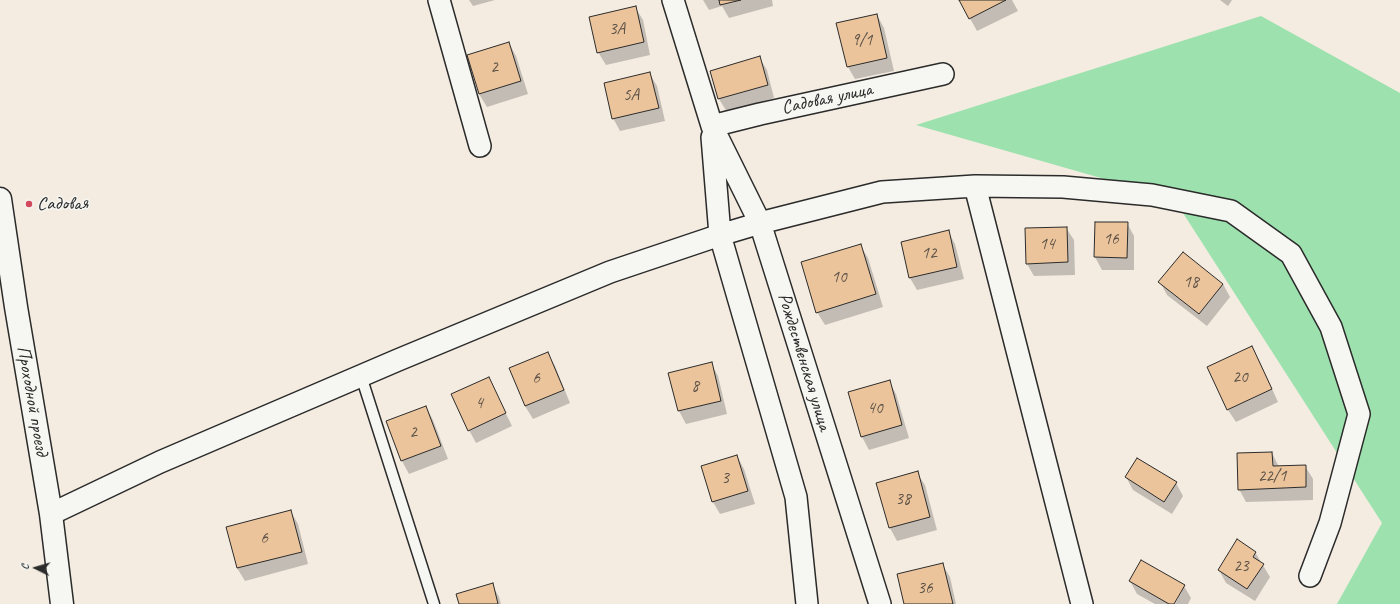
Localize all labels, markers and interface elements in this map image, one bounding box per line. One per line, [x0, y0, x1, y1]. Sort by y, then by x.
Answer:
house number: 3А [609, 20, 625, 40]
house number: 9/1 [852, 31, 872, 51]
house number: 2 [490, 58, 498, 78]
street label: Садовая улица [780, 78, 874, 120]
house number: 5А [623, 86, 639, 106]
place label: Садовая [37, 193, 88, 215]
marker: Садовая [24, 199, 34, 209]
house number: 16 [1103, 230, 1119, 250]
house number: 14 [1039, 235, 1055, 255]
house number: 12 [921, 244, 937, 264]
house number: 10 [831, 268, 847, 288]
house number: 18 [1183, 273, 1199, 293]
street label: Рождественская улица [772, 290, 836, 434]
street label: Проходной проезд [11, 344, 53, 458]
house number: 20 [1232, 368, 1248, 388]
house number: 6 [532, 369, 540, 389]
house number: 8 [691, 377, 699, 397]
house number: 4 [475, 394, 483, 414]
house number: 40 [867, 399, 883, 419]
house number: 2 [409, 423, 417, 443]
house number: 22/1 [1258, 467, 1286, 487]
house number: 3 [721, 469, 729, 489]
house number: 38 [895, 490, 911, 510]
house number: 6 [260, 529, 268, 549]
north arrow [16, 548, 56, 588]
house number: 23 [1233, 557, 1249, 577]
text: С [17, 564, 31, 570]
house number: 36 [917, 579, 933, 599]

